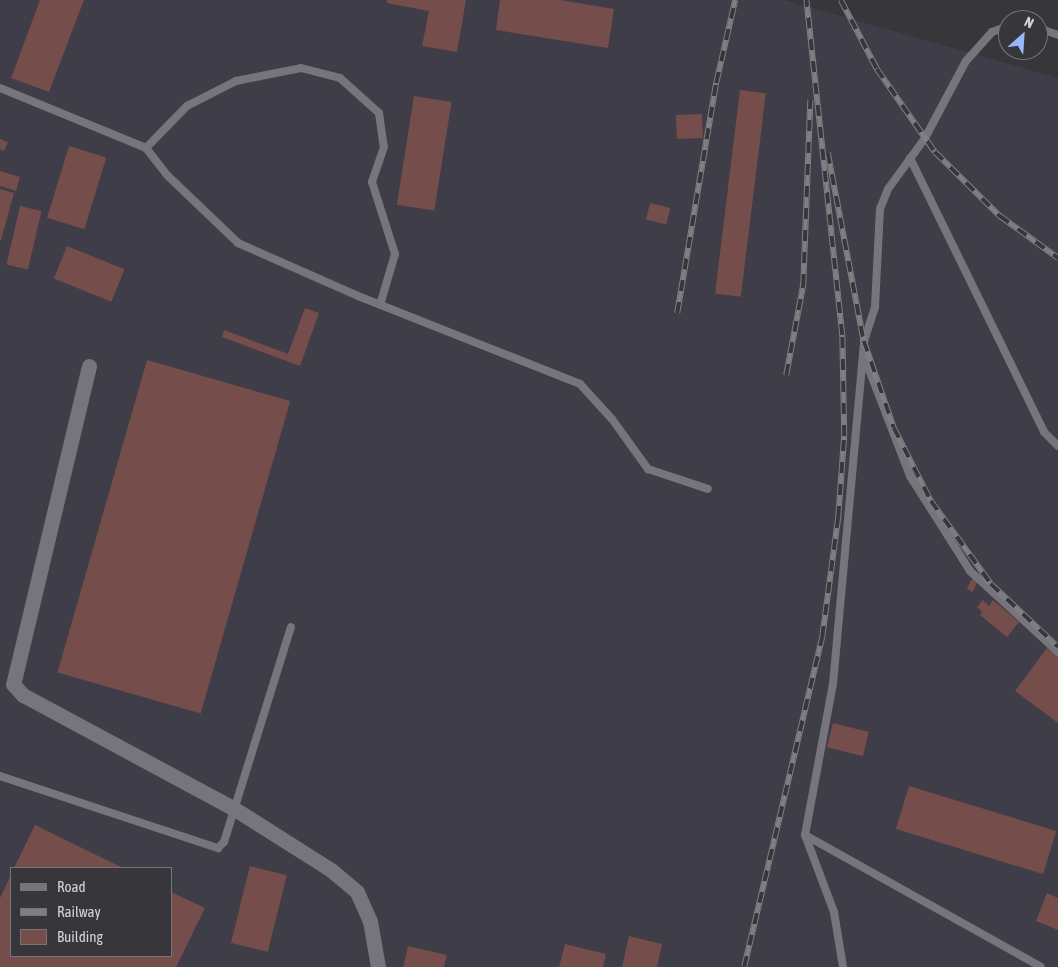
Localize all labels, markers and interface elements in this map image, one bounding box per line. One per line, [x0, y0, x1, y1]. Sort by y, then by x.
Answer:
north arrow [998, 10, 1048, 60]
text: N [1022, 13, 1036, 31]
legend [10, 867, 172, 957]
text: Road [57, 878, 86, 895]
text: Railway [57, 903, 101, 920]
text: Building [57, 928, 103, 945]

